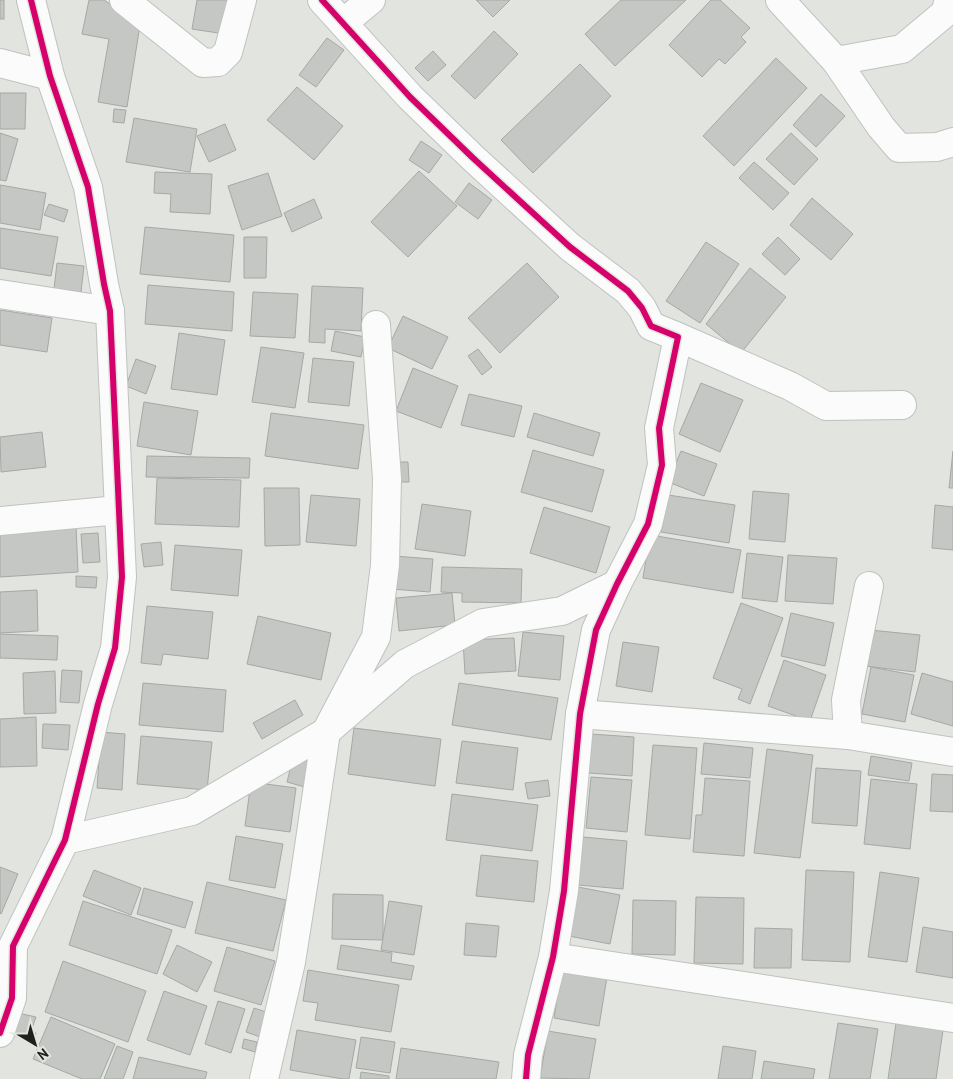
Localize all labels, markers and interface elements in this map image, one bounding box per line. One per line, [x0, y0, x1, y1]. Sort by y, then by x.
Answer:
north arrow [10, 1019, 60, 1069]
text: N [34, 1044, 52, 1064]

